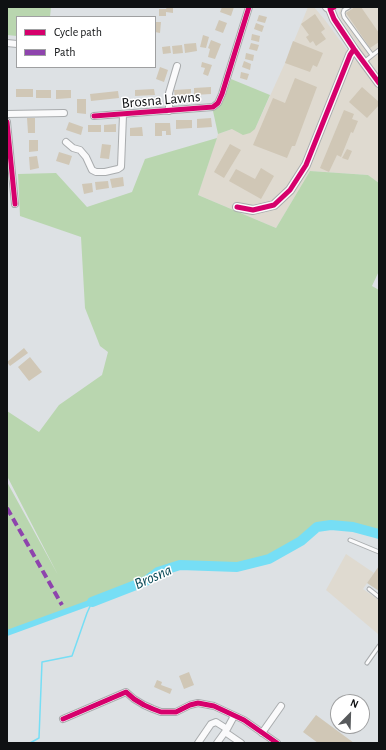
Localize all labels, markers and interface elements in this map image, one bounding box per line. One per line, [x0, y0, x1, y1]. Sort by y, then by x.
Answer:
legend [16, 16, 156, 68]
text: Cycle path [54, 26, 102, 38]
text: Path [54, 46, 76, 58]
street label: Brosna Lawns [121, 88, 201, 112]
water label: Brosna [131, 560, 175, 594]
north arrow [330, 694, 370, 734]
text: N [349, 697, 360, 710]

